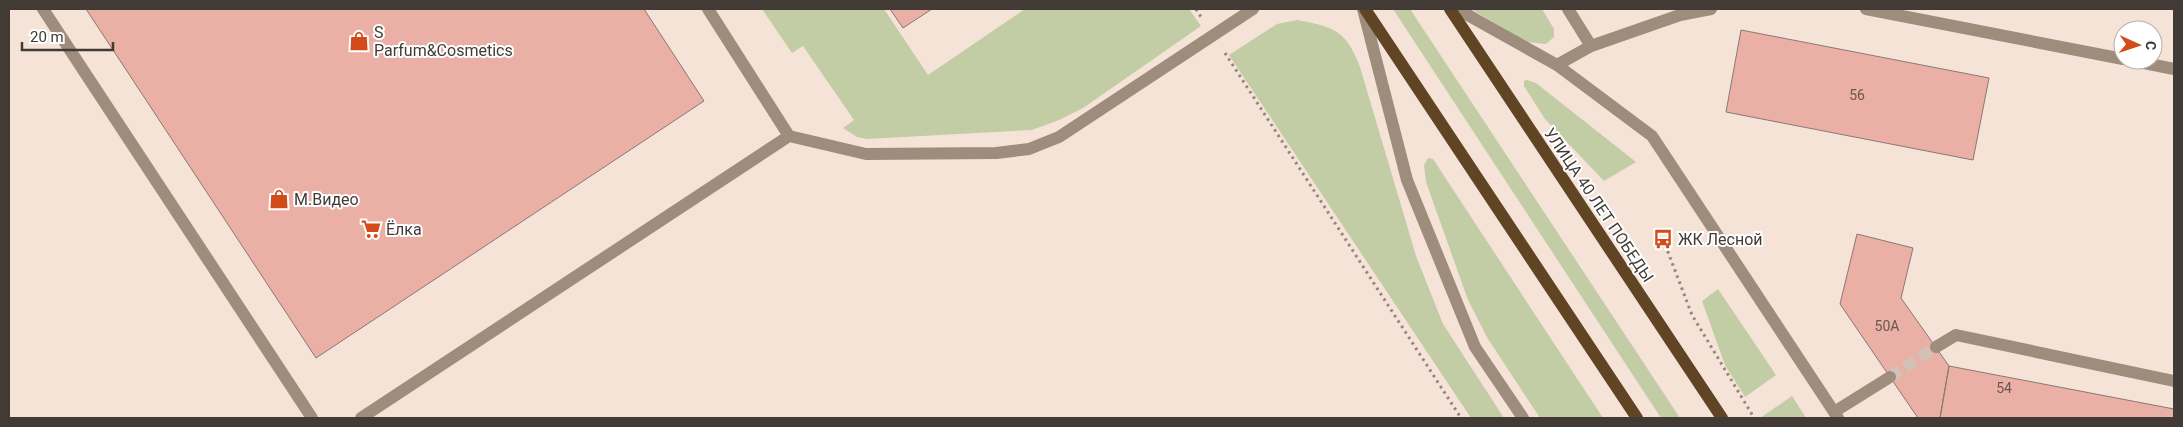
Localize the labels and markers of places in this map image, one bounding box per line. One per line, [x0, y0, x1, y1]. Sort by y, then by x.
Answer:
place label: S Parfum&Cosmetics [374, 23, 513, 60]
shop icon: S Parfum&Cosmetics [348, 30, 370, 52]
shop icon: М.Видео [268, 188, 290, 210]
place label: М.Видео [294, 190, 359, 209]
supermarket icon: Ёлка [360, 218, 382, 240]
place label: Ёлка [386, 220, 422, 239]
bus stop icon: ЖК Лесной [1652, 228, 1674, 250]
place label: ЖК Лесной [1678, 230, 1763, 249]

